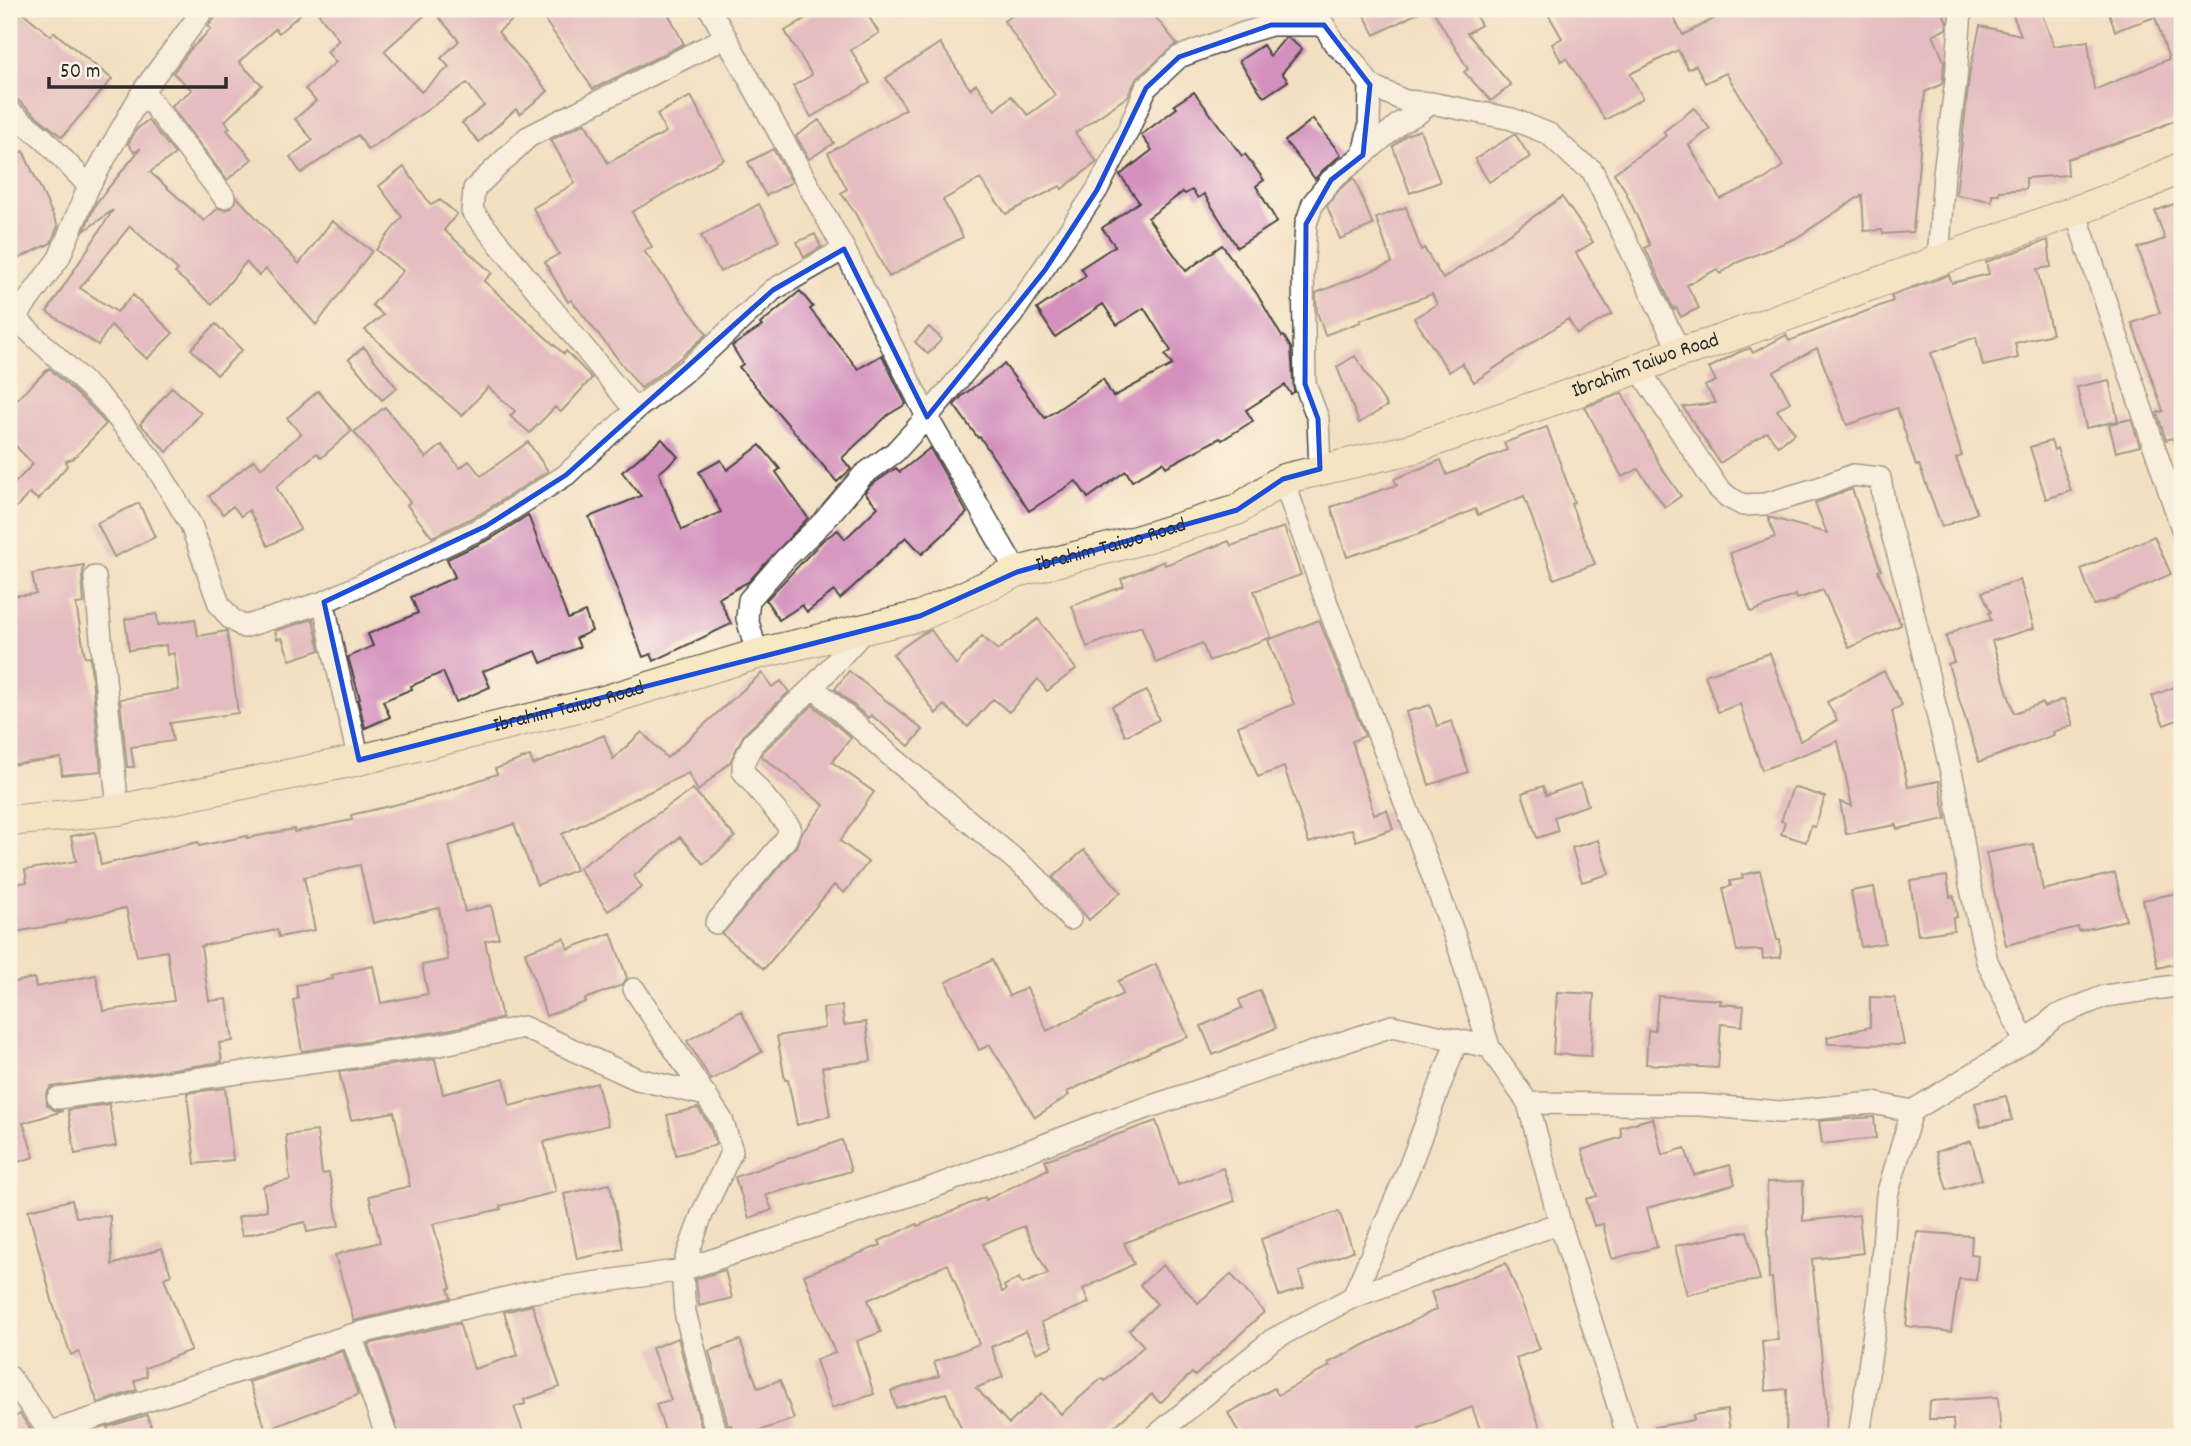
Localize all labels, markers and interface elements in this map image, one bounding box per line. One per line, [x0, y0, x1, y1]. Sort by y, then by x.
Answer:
scale bar [49, 46, 226, 90]
text: 50 m [60, 58, 100, 88]
street label: Ibrahim Taiwo Road [1568, 326, 1724, 407]
street label: Ibrahim Taiwo Road [1032, 511, 1190, 582]
street label: Ibrahim Taiwo Road [490, 674, 648, 742]

